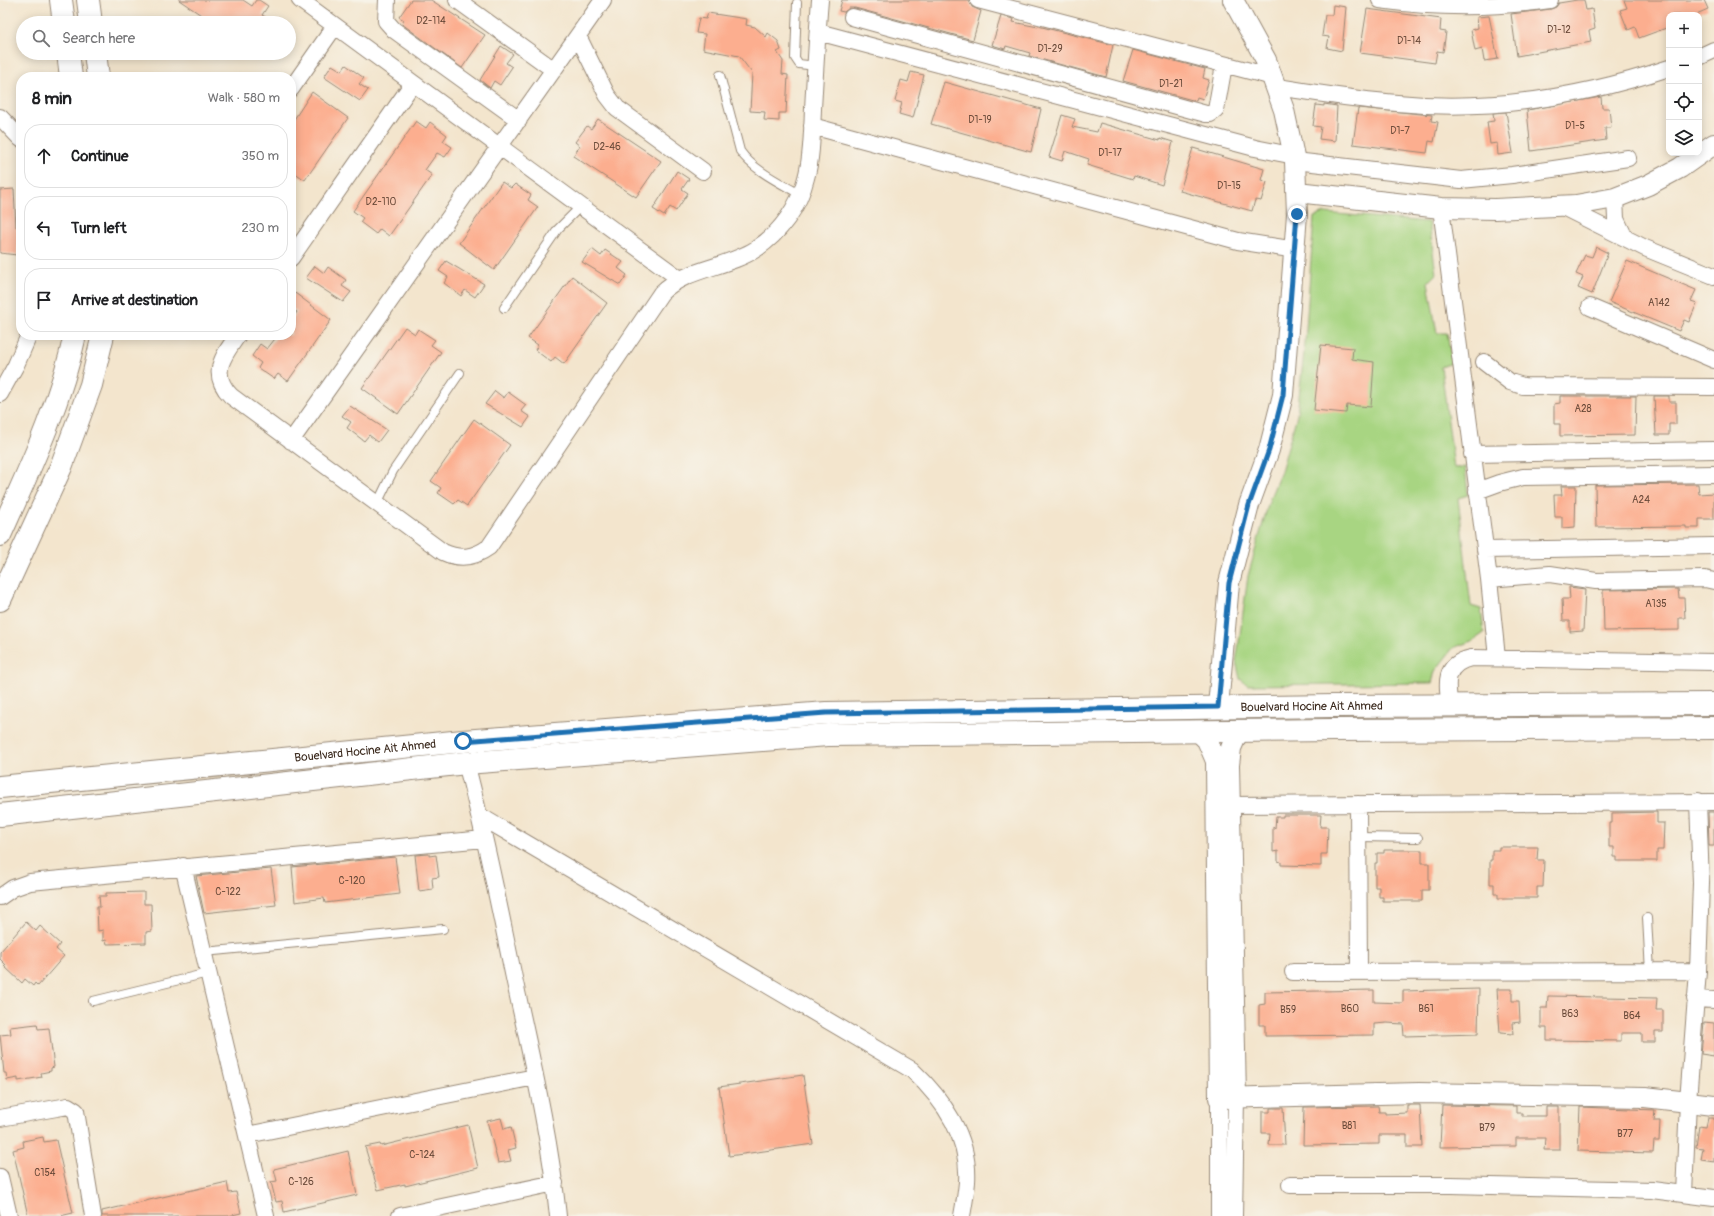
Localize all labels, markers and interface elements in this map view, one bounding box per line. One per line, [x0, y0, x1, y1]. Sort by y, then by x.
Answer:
map controls [1666, 12, 1702, 156]
button: + [1666, 12, 1702, 48]
house number: D2-114 [416, 15, 446, 27]
search box [16, 16, 296, 60]
house number: D1-12 [1547, 24, 1571, 36]
icon: search [30, 27, 52, 49]
text: Search here [62, 29, 135, 48]
house number: D1-14 [1397, 35, 1421, 47]
house number: D1-29 [1037, 43, 1063, 55]
button: − [1666, 48, 1702, 84]
house number: D1-21 [1159, 78, 1183, 90]
button: locate [1666, 84, 1702, 120]
text: 8 min [32, 88, 72, 109]
text: Walk · 580 m [208, 90, 280, 106]
house number: D1-19 [968, 114, 992, 126]
house number: D1-5 [1565, 120, 1585, 132]
button: layers [1666, 120, 1702, 156]
house number: D1-7 [1390, 125, 1411, 137]
house number: D2-46 [593, 141, 621, 153]
icon: ahead [33, 145, 55, 167]
text: Continue [71, 147, 129, 166]
house number: D1-17 [1098, 147, 1123, 159]
text: 350 m [241, 148, 279, 164]
house number: D1-15 [1217, 180, 1241, 192]
house number: D2-110 [366, 196, 397, 208]
route end [1288, 205, 1306, 223]
icon: left [33, 217, 55, 239]
text: Turn left [71, 219, 127, 238]
text: 230 m [242, 220, 279, 236]
icon: arrive [33, 289, 55, 311]
text: Arrive at destination [71, 291, 198, 310]
house number: A142 [1648, 297, 1670, 309]
house number: A28 [1574, 403, 1592, 415]
house number: A24 [1632, 494, 1650, 506]
house number: A135 [1645, 598, 1667, 610]
street label: Bouelvard Hocine Ait Ahmed [1240, 698, 1383, 715]
route start [454, 732, 472, 750]
street label: Bouelvard Hocine Ait Ahmed [294, 736, 437, 765]
house number: C-120 [339, 875, 366, 887]
house number: C-122 [215, 886, 241, 898]
house number: B60 [1341, 1003, 1359, 1015]
house number: B61 [1418, 1003, 1434, 1015]
house number: B59 [1280, 1004, 1296, 1016]
house number: B63 [1561, 1008, 1579, 1020]
house number: B64 [1623, 1010, 1641, 1022]
house number: B81 [1342, 1120, 1356, 1132]
house number: B79 [1479, 1122, 1495, 1134]
house number: B77 [1617, 1128, 1634, 1140]
house number: C-124 [409, 1149, 435, 1161]
house number: C154 [34, 1167, 56, 1179]
house number: C-126 [288, 1176, 314, 1188]

